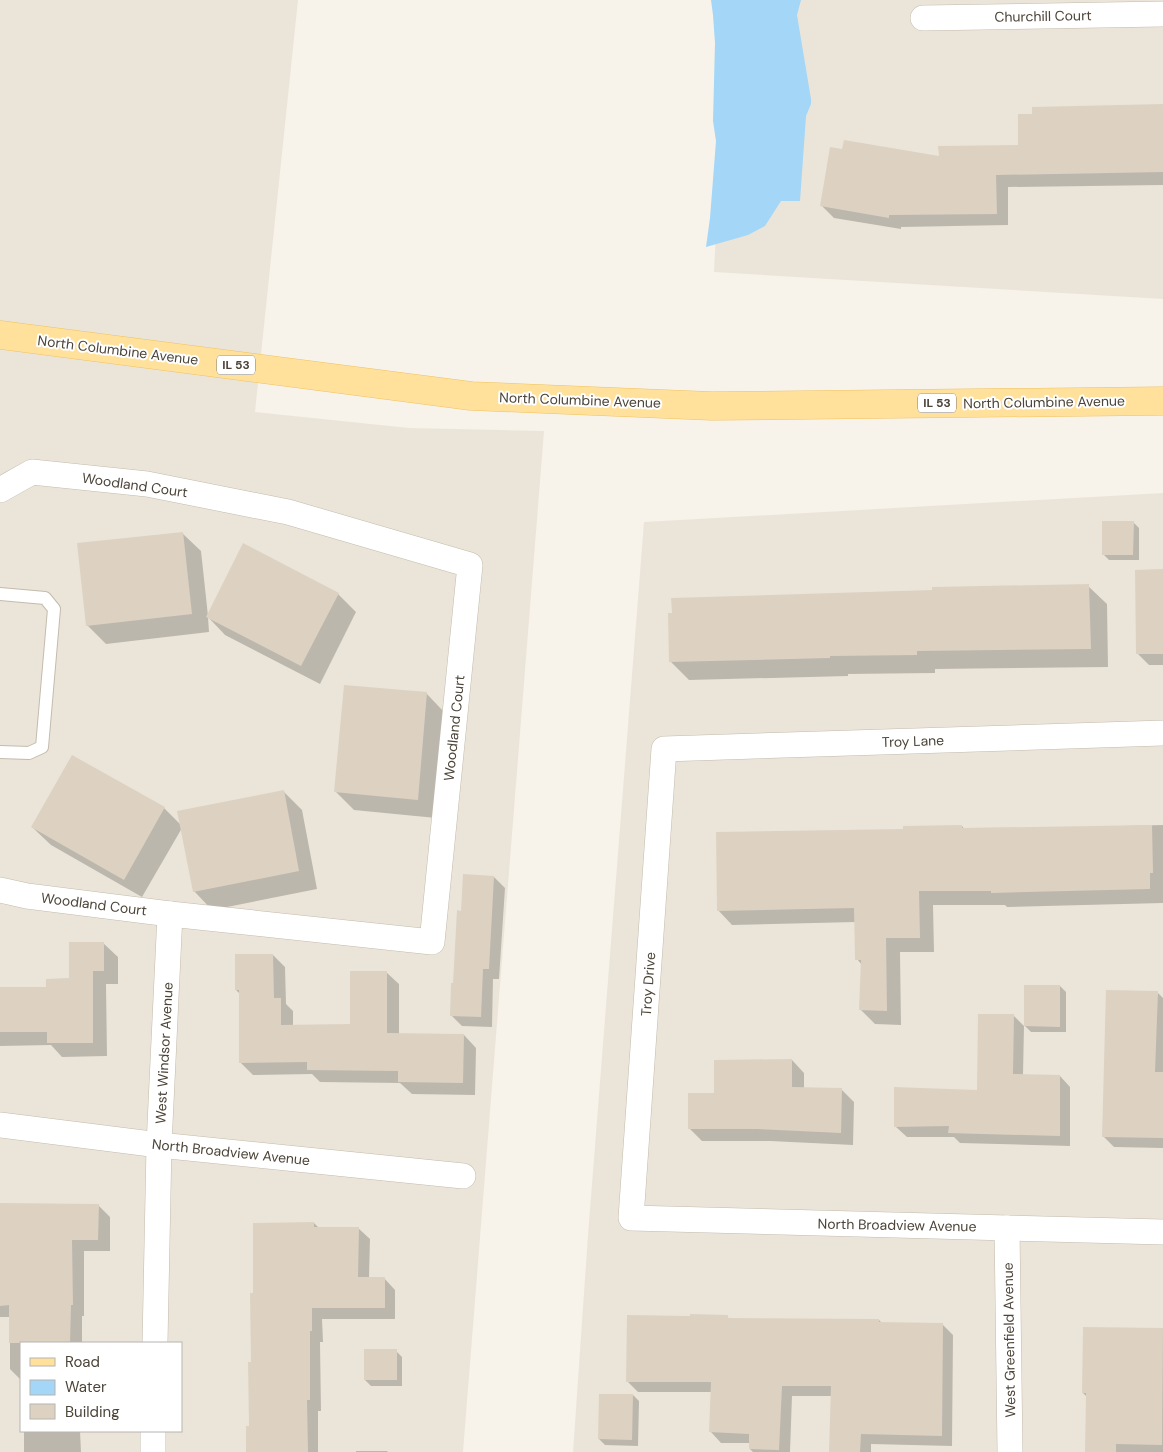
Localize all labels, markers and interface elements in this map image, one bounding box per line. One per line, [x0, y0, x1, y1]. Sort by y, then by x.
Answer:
street label: Churchill Court [994, 6, 1092, 26]
street label: North Columbine Avenue [37, 331, 199, 369]
road number: IL 53 [217, 356, 255, 374]
street label: North Columbine Avenue [499, 388, 661, 412]
street label: North Columbine Avenue [963, 392, 1125, 412]
road number: IL 53 [918, 393, 956, 412]
street label: Woodland Court [81, 469, 189, 501]
street label: Woodland Court [439, 674, 469, 782]
street label: Troy Lane [882, 731, 944, 751]
street label: Woodland Court [40, 889, 148, 919]
street label: Troy Drive [637, 951, 659, 1017]
street label: West Windsor Avenue [151, 981, 177, 1125]
street label: North Broadview Avenue [151, 1135, 311, 1169]
street label: North Broadview Avenue [817, 1215, 977, 1235]
street label: West Greenfield Avenue [999, 1262, 1019, 1418]
legend [20, 1342, 182, 1432]
text: Road [65, 1352, 100, 1372]
text: Water [65, 1377, 107, 1397]
text: Building [65, 1402, 120, 1422]

